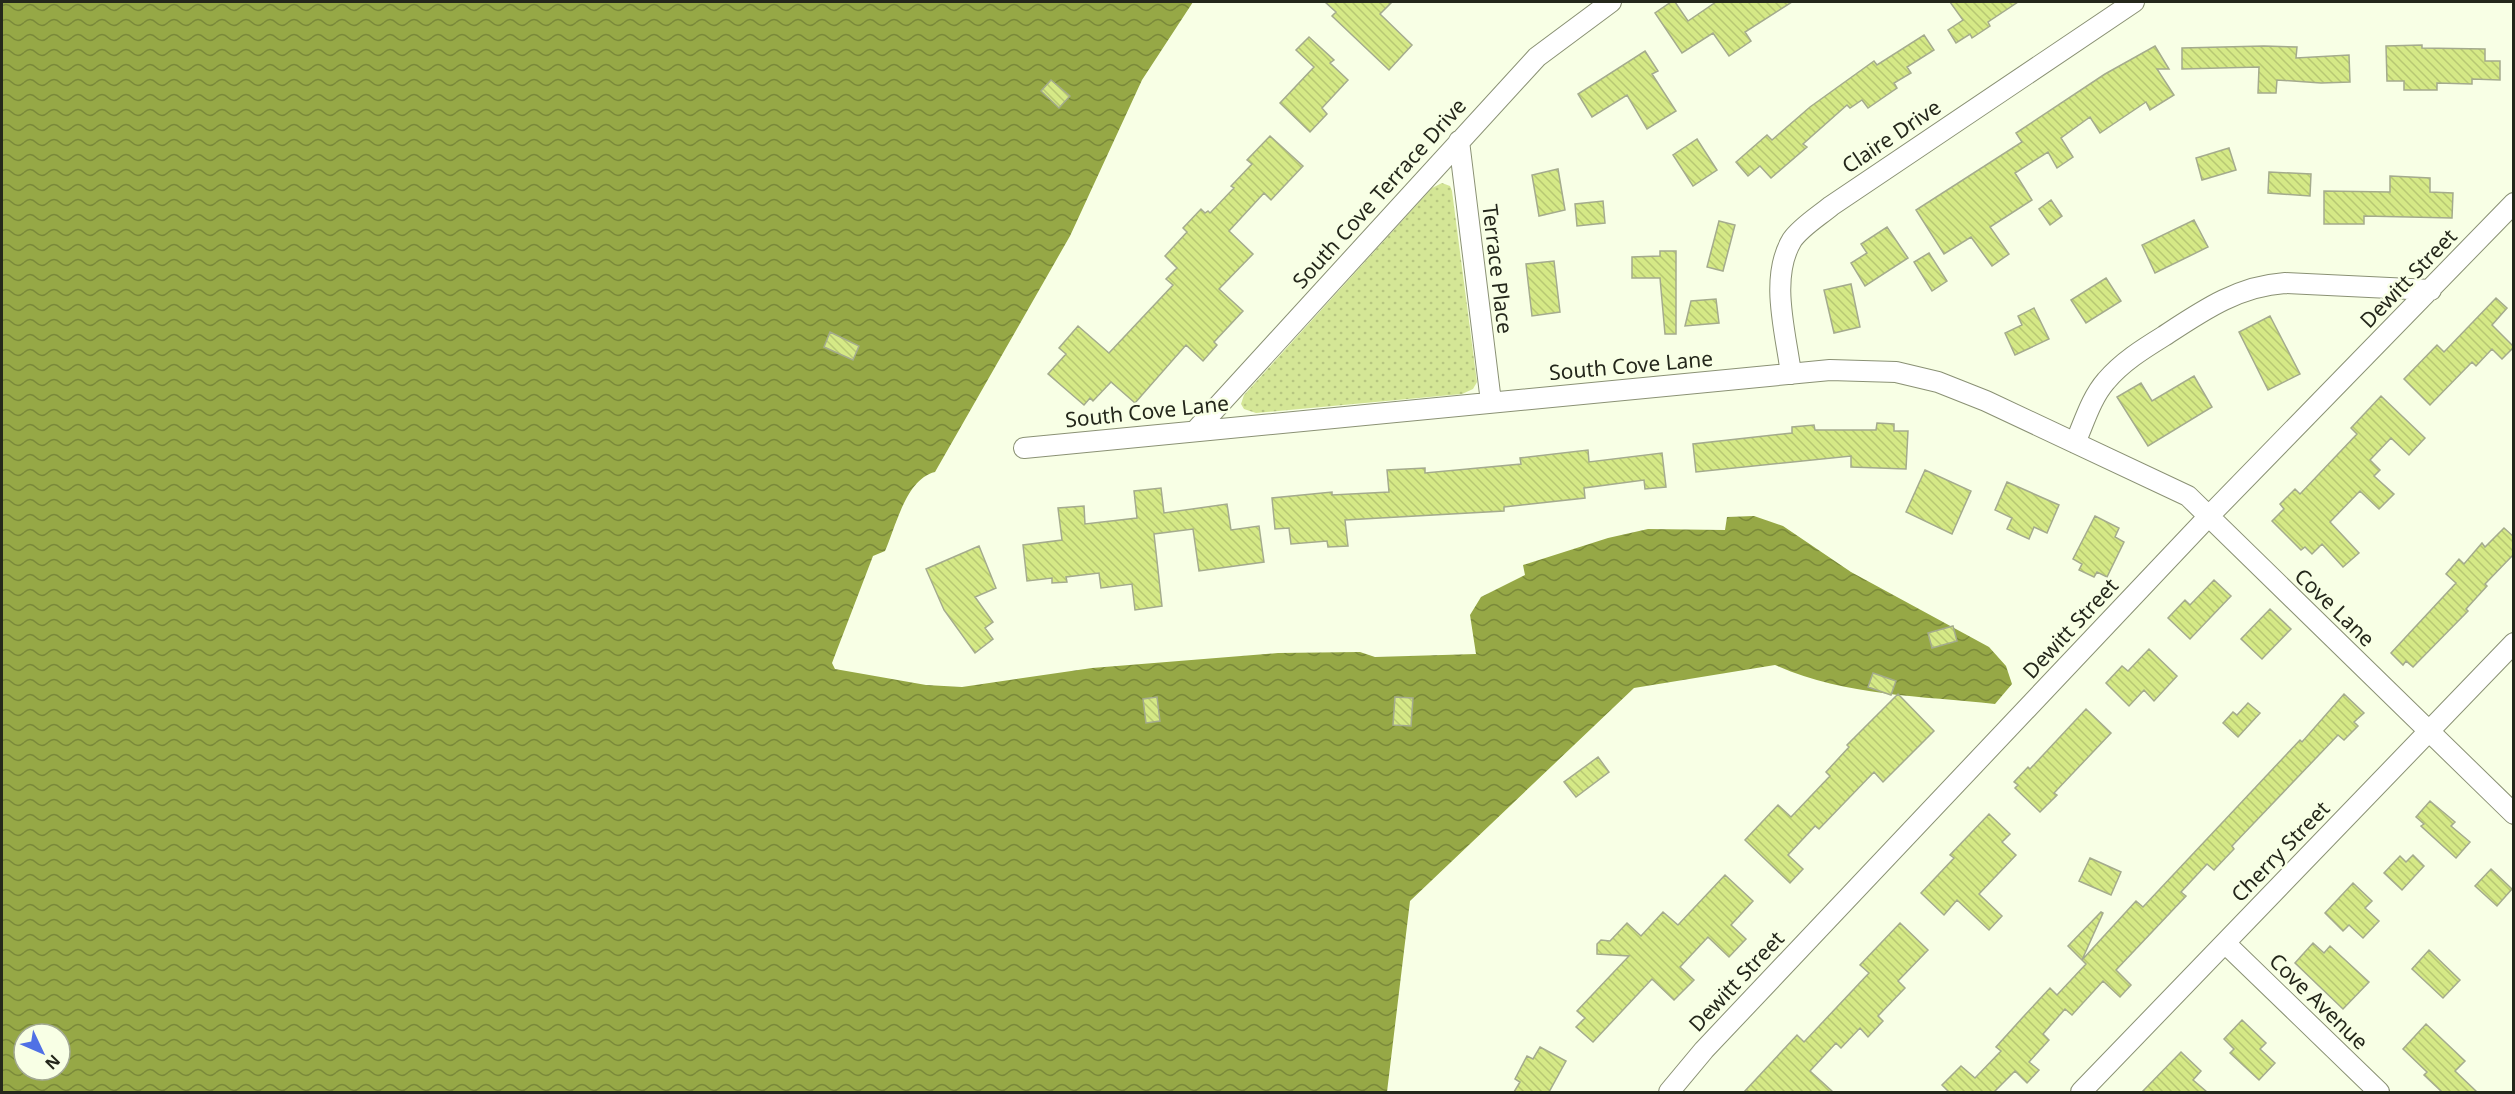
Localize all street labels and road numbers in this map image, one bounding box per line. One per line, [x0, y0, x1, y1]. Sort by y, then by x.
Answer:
street label: South Cove Terrace Drive [1286, 92, 1472, 294]
street label: Claire Drive [1836, 93, 1946, 179]
street label: Terrace Place [1476, 203, 1520, 335]
street label: Dewitt Street [2353, 222, 2463, 334]
street label: South Cove Lane [1548, 344, 1714, 386]
street label: South Cove Lane [1064, 388, 1230, 434]
street label: Cove Lane [2289, 562, 2381, 652]
street label: Dewitt Street [2016, 571, 2124, 684]
street label: Cherry Street [2225, 794, 2336, 908]
street label: Dewitt Street [1682, 924, 1790, 1037]
street label: Cove Avenue [2264, 947, 2374, 1055]

